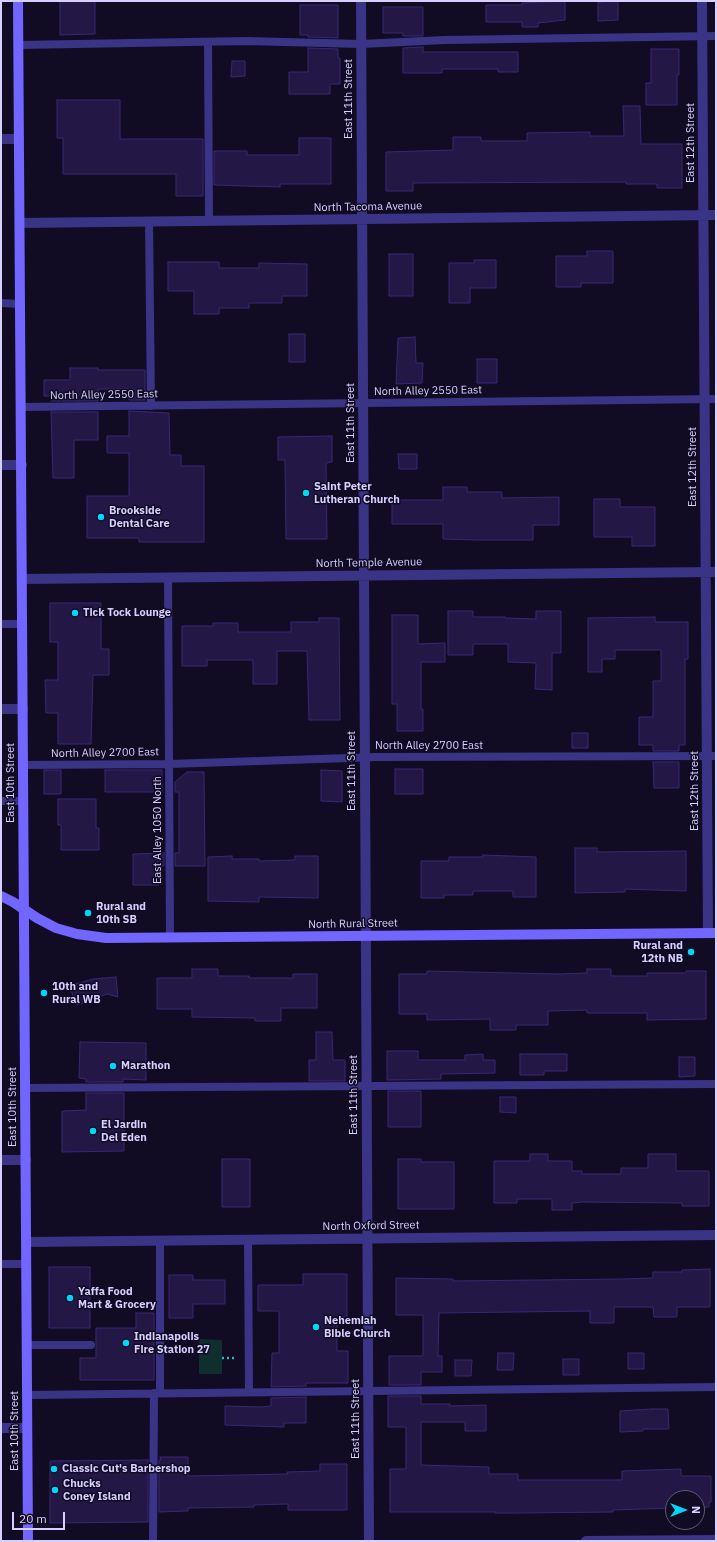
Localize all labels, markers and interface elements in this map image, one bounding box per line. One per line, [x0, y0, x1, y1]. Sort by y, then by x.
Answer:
street label: East 11th Street [342, 59, 356, 139]
street label: East 12th Street [684, 103, 698, 183]
street label: North Tacoma Avenue [314, 199, 422, 215]
street label: East 11th Street [344, 383, 358, 463]
street label: North Alley 2550 East [374, 383, 482, 399]
street label: North Alley 2550 East [50, 387, 158, 403]
street label: East 12th Street [686, 427, 700, 507]
place label: Saint Peter Lutheran Church [314, 480, 400, 506]
marker: Saint Peter Lutheran Church [301, 488, 311, 498]
place label: Brookside Dental Care [109, 504, 170, 530]
marker: Brookside Dental Care [96, 512, 106, 522]
street label: North Temple Avenue [316, 555, 422, 571]
place label: Tick Tock Lounge [83, 606, 171, 620]
marker: Tick Tock Lounge [70, 608, 80, 618]
street label: East 11th Street [345, 731, 359, 811]
street label: North Alley 2700 East [375, 739, 483, 753]
street label: East 10th Street [4, 743, 18, 823]
street label: North Alley 2700 East [51, 745, 159, 761]
street label: East 12th Street [688, 751, 702, 831]
street label: East Alley 1050 North [151, 776, 165, 884]
place label: Rural and 10th SB [96, 900, 146, 926]
marker: Rural and 10th SB [83, 908, 93, 918]
street label: North Rural Street [308, 917, 398, 931]
place label: Rural and 12th NB [633, 939, 683, 965]
marker: Rural and 12th NB [686, 947, 696, 957]
place label: 10th and Rural WB [52, 980, 100, 1006]
marker: 10th and Rural WB [39, 988, 49, 998]
street label: East 11th Street [347, 1055, 361, 1135]
place label: Marathon [121, 1059, 170, 1073]
marker: Marathon [108, 1061, 118, 1071]
street label: East 10th Street [6, 1067, 20, 1147]
place label: El Jardin Del Eden [101, 1118, 147, 1144]
marker: El Jardin Del Eden [88, 1126, 98, 1136]
street label: North Oxford Street [322, 1219, 420, 1233]
place label: Yaffa Food Mart & Grocery [78, 1285, 156, 1311]
marker: Yaffa Food Mart & Grocery [65, 1293, 75, 1303]
place label: Nehemiah Bible Church [324, 1314, 390, 1340]
marker: Nehemiah Bible Church [311, 1322, 321, 1332]
place label: Indianapolis Fire Station 27 [134, 1330, 210, 1356]
marker: Indianapolis Fire Station 27 [121, 1338, 131, 1348]
street label: East 11th Street [349, 1379, 363, 1459]
street label: East 10th Street [8, 1391, 22, 1471]
place label: Classic Cut's Barbershop [62, 1462, 191, 1476]
marker: Classic Cut's Barbershop [49, 1464, 59, 1474]
place label: Chucks Coney Island [63, 1477, 131, 1503]
marker: Chucks Coney Island [50, 1485, 60, 1495]
north arrow [665, 1490, 705, 1530]
scale bar [14, 1504, 67, 1530]
text: N [689, 1506, 703, 1514]
text: 20 m [19, 1511, 47, 1526]

